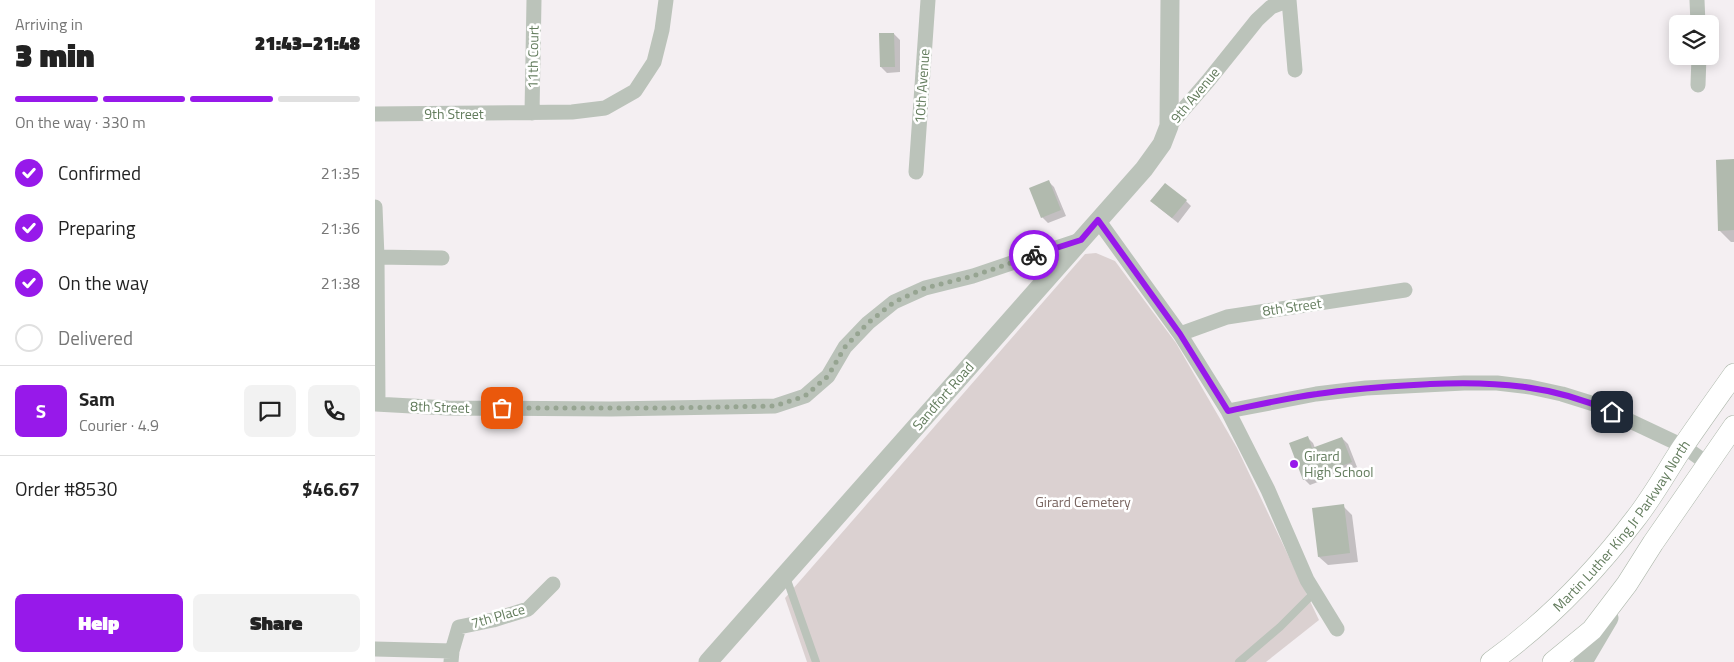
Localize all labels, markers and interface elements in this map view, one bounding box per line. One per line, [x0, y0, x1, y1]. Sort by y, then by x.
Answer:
text: Arriving in [15, 12, 83, 36]
map controls [1669, 15, 1719, 65]
button: layers [1669, 15, 1719, 65]
street label: 11th Court [521, 25, 544, 89]
text: 21:43–21:48 [255, 28, 360, 57]
text: 3 min [15, 31, 95, 79]
street label: 10th Avenue [908, 48, 935, 124]
street label: 9th Avenue [1165, 62, 1224, 127]
street label: 9th Street [424, 103, 484, 124]
text: On the way · 330 m [15, 110, 146, 134]
text: Confirmed [58, 158, 141, 187]
icon: check [15, 159, 43, 187]
text: 21:35 [321, 161, 360, 185]
text: Preparing [58, 213, 135, 242]
icon: check [15, 214, 43, 242]
text: 21:36 [321, 216, 360, 240]
courier [1009, 230, 1059, 280]
icon: bike [1020, 241, 1048, 269]
text: On the way [58, 268, 149, 297]
icon: check [15, 269, 43, 297]
text: 21:38 [321, 271, 360, 295]
street label: 8th Street [1261, 292, 1323, 321]
text: Delivered [58, 323, 133, 352]
street label: Sandfort Road [907, 357, 978, 434]
text: Sam [79, 384, 115, 413]
button: chat [244, 385, 296, 437]
button: phone [308, 385, 360, 437]
pin [481, 387, 523, 429]
pin [1591, 391, 1633, 433]
icon: bag [488, 394, 516, 422]
street label: 8th Street [410, 395, 470, 418]
text: S [36, 396, 46, 425]
icon: home [1598, 398, 1626, 426]
text: Courier · 4.9 [79, 413, 159, 437]
street label: Martin Luther King Jr Parkway North [1548, 435, 1695, 616]
place label: Girard High School [1304, 445, 1374, 482]
marker: Girard High School [1288, 458, 1300, 470]
text: Order #8530 [15, 474, 117, 503]
text: $46.67 [302, 474, 360, 503]
park label: Girard Cemetery [1035, 491, 1131, 512]
button: Help [15, 594, 183, 652]
button: Share [193, 594, 360, 652]
street label: 7th Place [469, 598, 527, 633]

